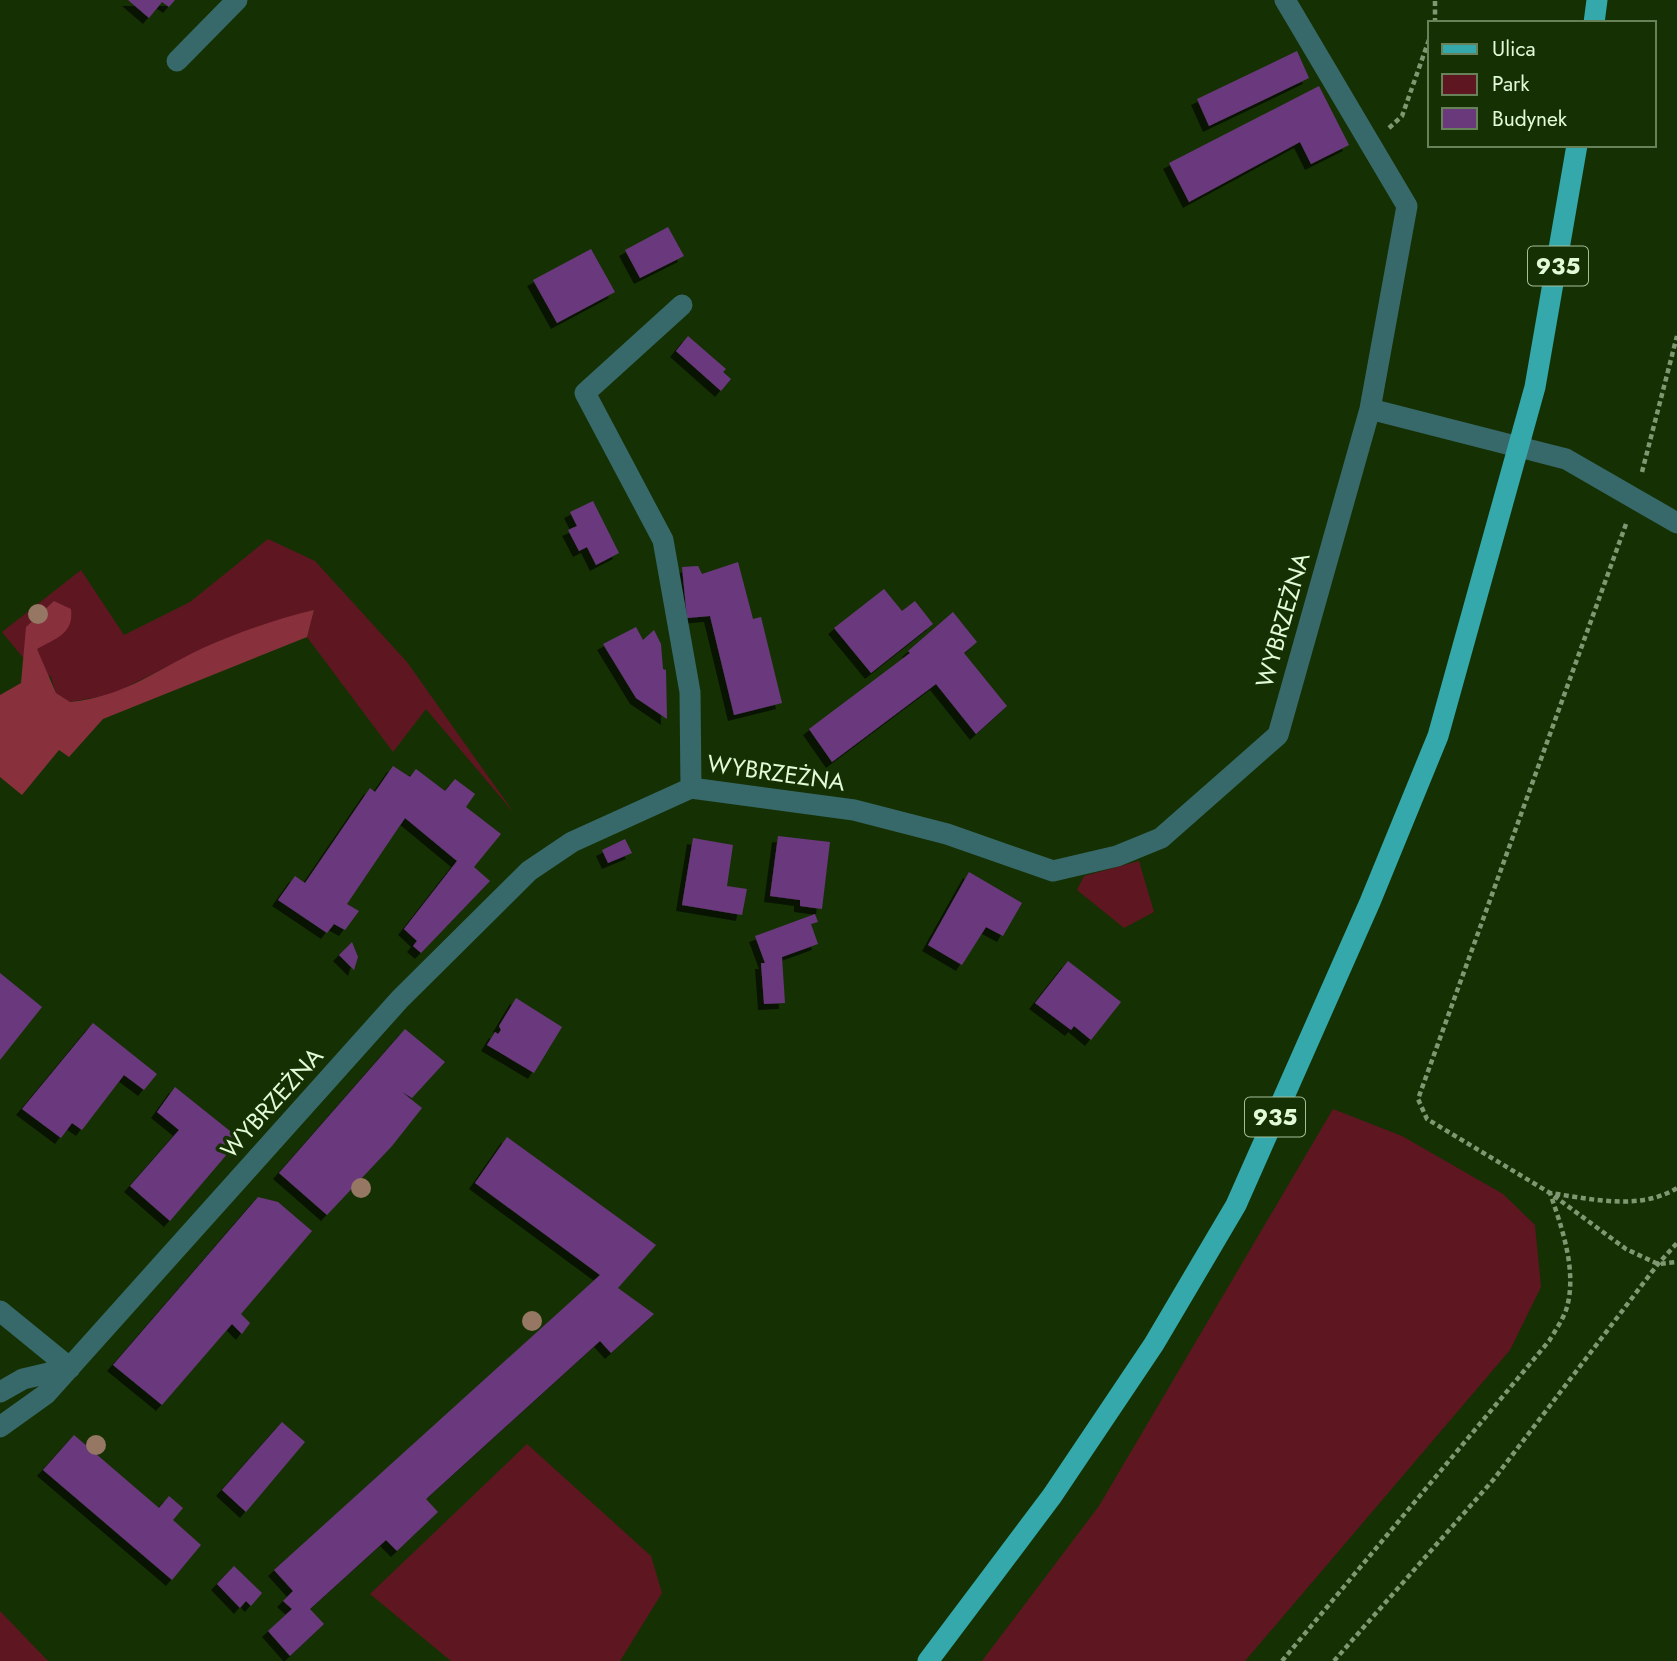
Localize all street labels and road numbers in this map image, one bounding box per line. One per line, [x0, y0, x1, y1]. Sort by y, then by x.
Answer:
road number: 935 [1528, 246, 1588, 286]
street label: WYBRZEŻNA [1247, 548, 1319, 691]
street label: WYBRZEŻNA [705, 746, 847, 800]
street label: WYBRZEŻNA [212, 1039, 331, 1166]
road number: 935 [1245, 1098, 1305, 1136]

